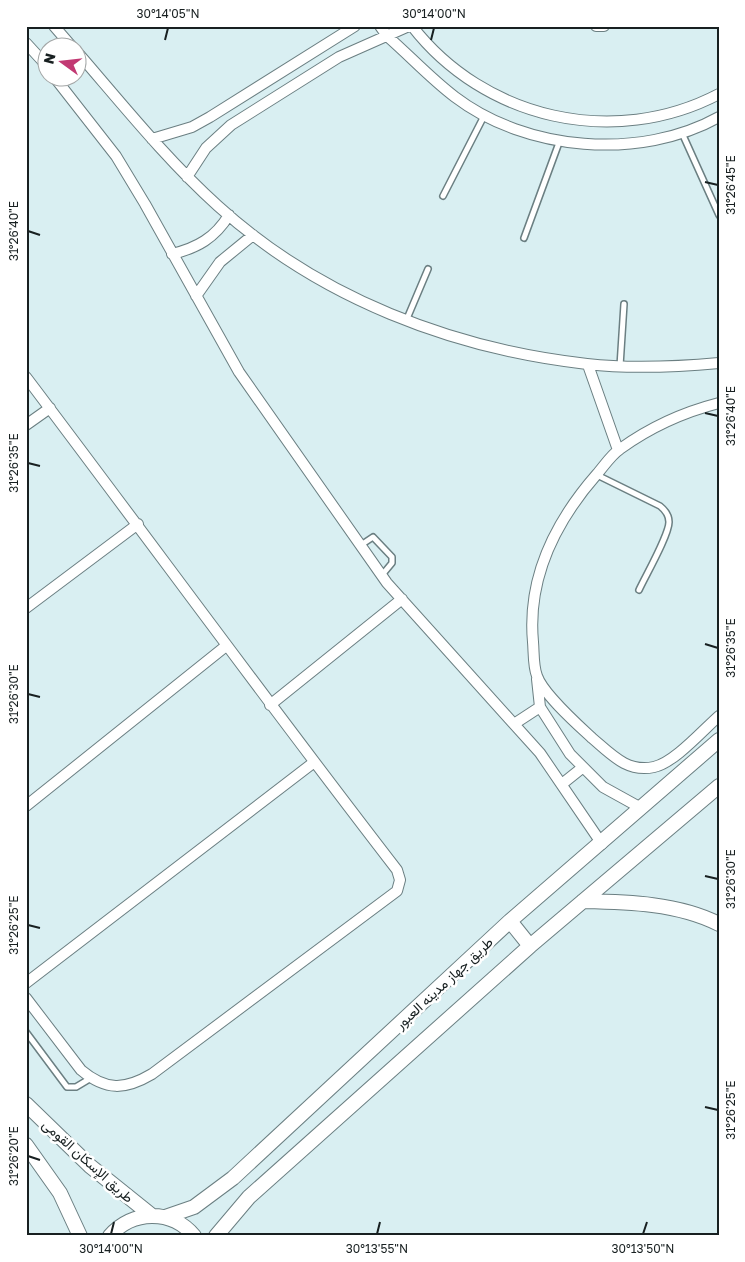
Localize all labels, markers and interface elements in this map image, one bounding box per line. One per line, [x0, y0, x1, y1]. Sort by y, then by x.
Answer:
text: 30°14'05"N [136, 6, 200, 21]
text: 30°14'00"N [402, 6, 466, 21]
north arrow [38, 38, 88, 88]
text: N [39, 51, 59, 66]
text: 31°26'45"E [723, 155, 738, 215]
text: 31°26'40"E [6, 201, 21, 261]
text: 31°26'40"E [723, 386, 738, 446]
text: 31°26'35"E [6, 433, 21, 493]
text: 31°26'35"E [723, 618, 738, 678]
text: 31°26'30"E [6, 664, 21, 724]
text: 31°26'30"E [723, 849, 738, 909]
text: 31°26'25"E [6, 895, 21, 955]
street label: طريق جهاز مدينه العبور [391, 933, 497, 1034]
text: 31°26'25"E [723, 1080, 738, 1140]
street label: طريق الإسكان القومى [38, 1115, 137, 1207]
text: 31°26'20"E [6, 1126, 21, 1186]
text: 30°14'00"N [79, 1241, 143, 1256]
text: 30°13'55"N [346, 1241, 408, 1256]
text: 30°13'50"N [612, 1241, 674, 1256]

